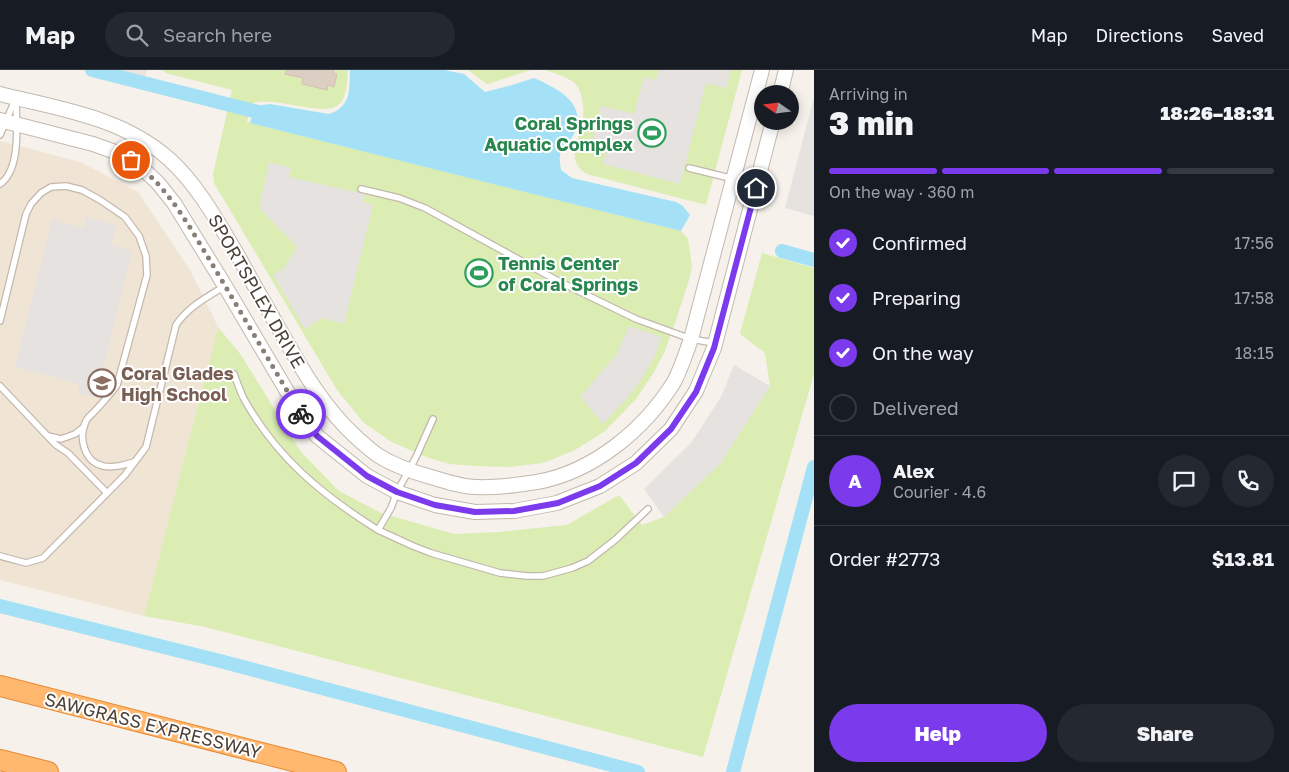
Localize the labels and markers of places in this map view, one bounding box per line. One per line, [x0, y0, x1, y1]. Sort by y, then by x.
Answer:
place label: Coral Springs Aquatic Complex [484, 112, 634, 155]
sports icon: Coral Springs Aquatic Complex [637, 118, 667, 148]
pin [110, 139, 152, 181]
pin [735, 167, 777, 209]
place label: Tennis Center of Coral Springs [498, 252, 638, 295]
sports icon: Tennis Center of Coral Springs [464, 258, 494, 288]
place label: Coral Glades High School [121, 362, 234, 405]
school or university icon: Coral Glades High School [87, 368, 117, 398]

